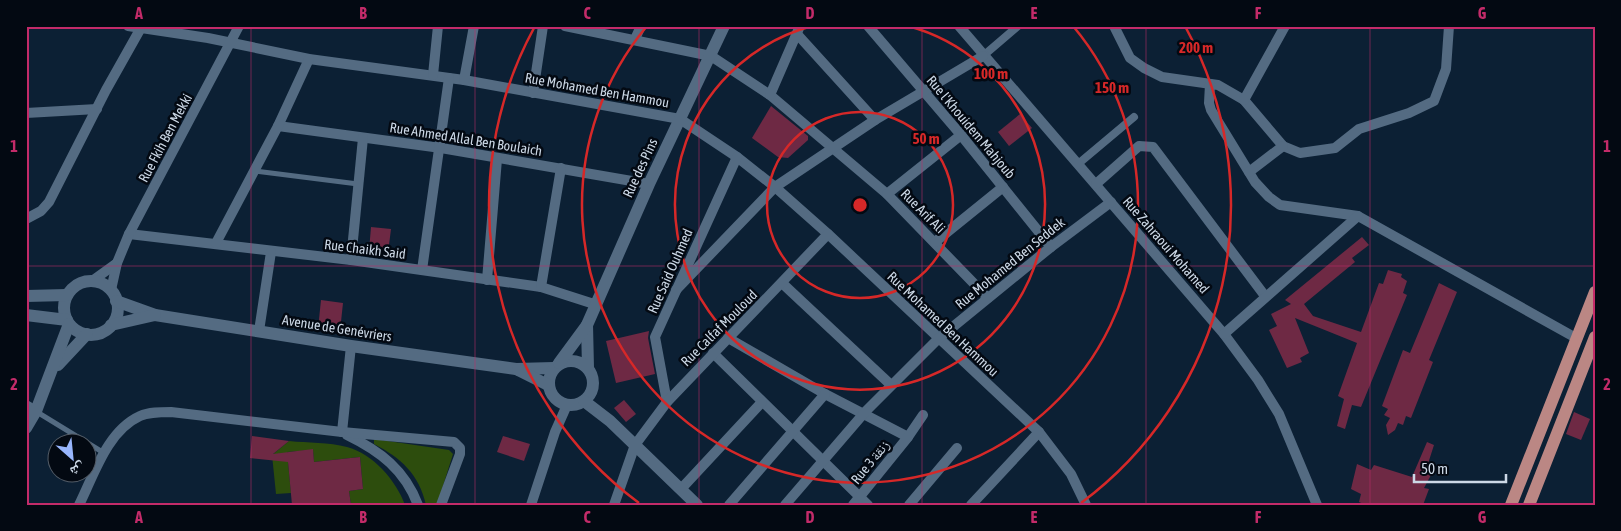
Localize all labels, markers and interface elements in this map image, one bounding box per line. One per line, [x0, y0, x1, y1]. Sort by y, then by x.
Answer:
text: A [134, 4, 143, 22]
text: B [359, 4, 367, 22]
text: C [583, 4, 591, 22]
text: D [806, 4, 815, 22]
text: E [1031, 4, 1038, 22]
text: F [1255, 4, 1262, 22]
text: G [1478, 4, 1487, 22]
text: 200 m [1179, 39, 1213, 56]
text: 100 m [974, 65, 1008, 82]
street label: Rue Mohamed Ben Hammou [524, 69, 670, 111]
street label: Rue l'Khouidem Mahjoub [923, 72, 1019, 182]
text: 150 m [1095, 79, 1129, 96]
street label: Rue Fkih Ben Mekki [135, 91, 195, 185]
street label: Rue Ahmed Allal Ben Boulaich [389, 119, 543, 159]
text: 50 m [913, 130, 940, 147]
street label: Rue des Pins [619, 136, 661, 200]
text: 1 [10, 137, 18, 155]
text: 1 [1603, 137, 1611, 155]
street label: Rue Arif Ali [898, 186, 948, 236]
street label: Rue Zahraoui Mohamed [1120, 193, 1212, 297]
centre of rings [851, 196, 869, 214]
street label: Rue Mohamed Ben Seddek [952, 214, 1068, 312]
street label: Rue Said Ouhmed [644, 226, 696, 316]
street label: Rue Chaikh Said [323, 236, 407, 262]
street label: Rue Mohamed Ben Hammou [884, 268, 1002, 380]
street label: Rue Calfaf Mouloud [678, 287, 760, 369]
street label: Avenue de Genévriers [281, 311, 393, 345]
text: 2 [10, 375, 18, 393]
text: 2 [1603, 375, 1611, 393]
north arrow [48, 434, 98, 484]
street label: Rue 3 زنقة [848, 437, 893, 488]
scale bar [1414, 451, 1506, 483]
text: ش [67, 458, 88, 480]
text: 50 m [1421, 460, 1448, 477]
text: A [134, 508, 143, 526]
text: B [359, 508, 367, 526]
text: C [583, 508, 591, 526]
text: D [806, 508, 815, 526]
text: E [1031, 508, 1038, 526]
text: F [1255, 508, 1262, 526]
text: G [1478, 508, 1487, 526]

